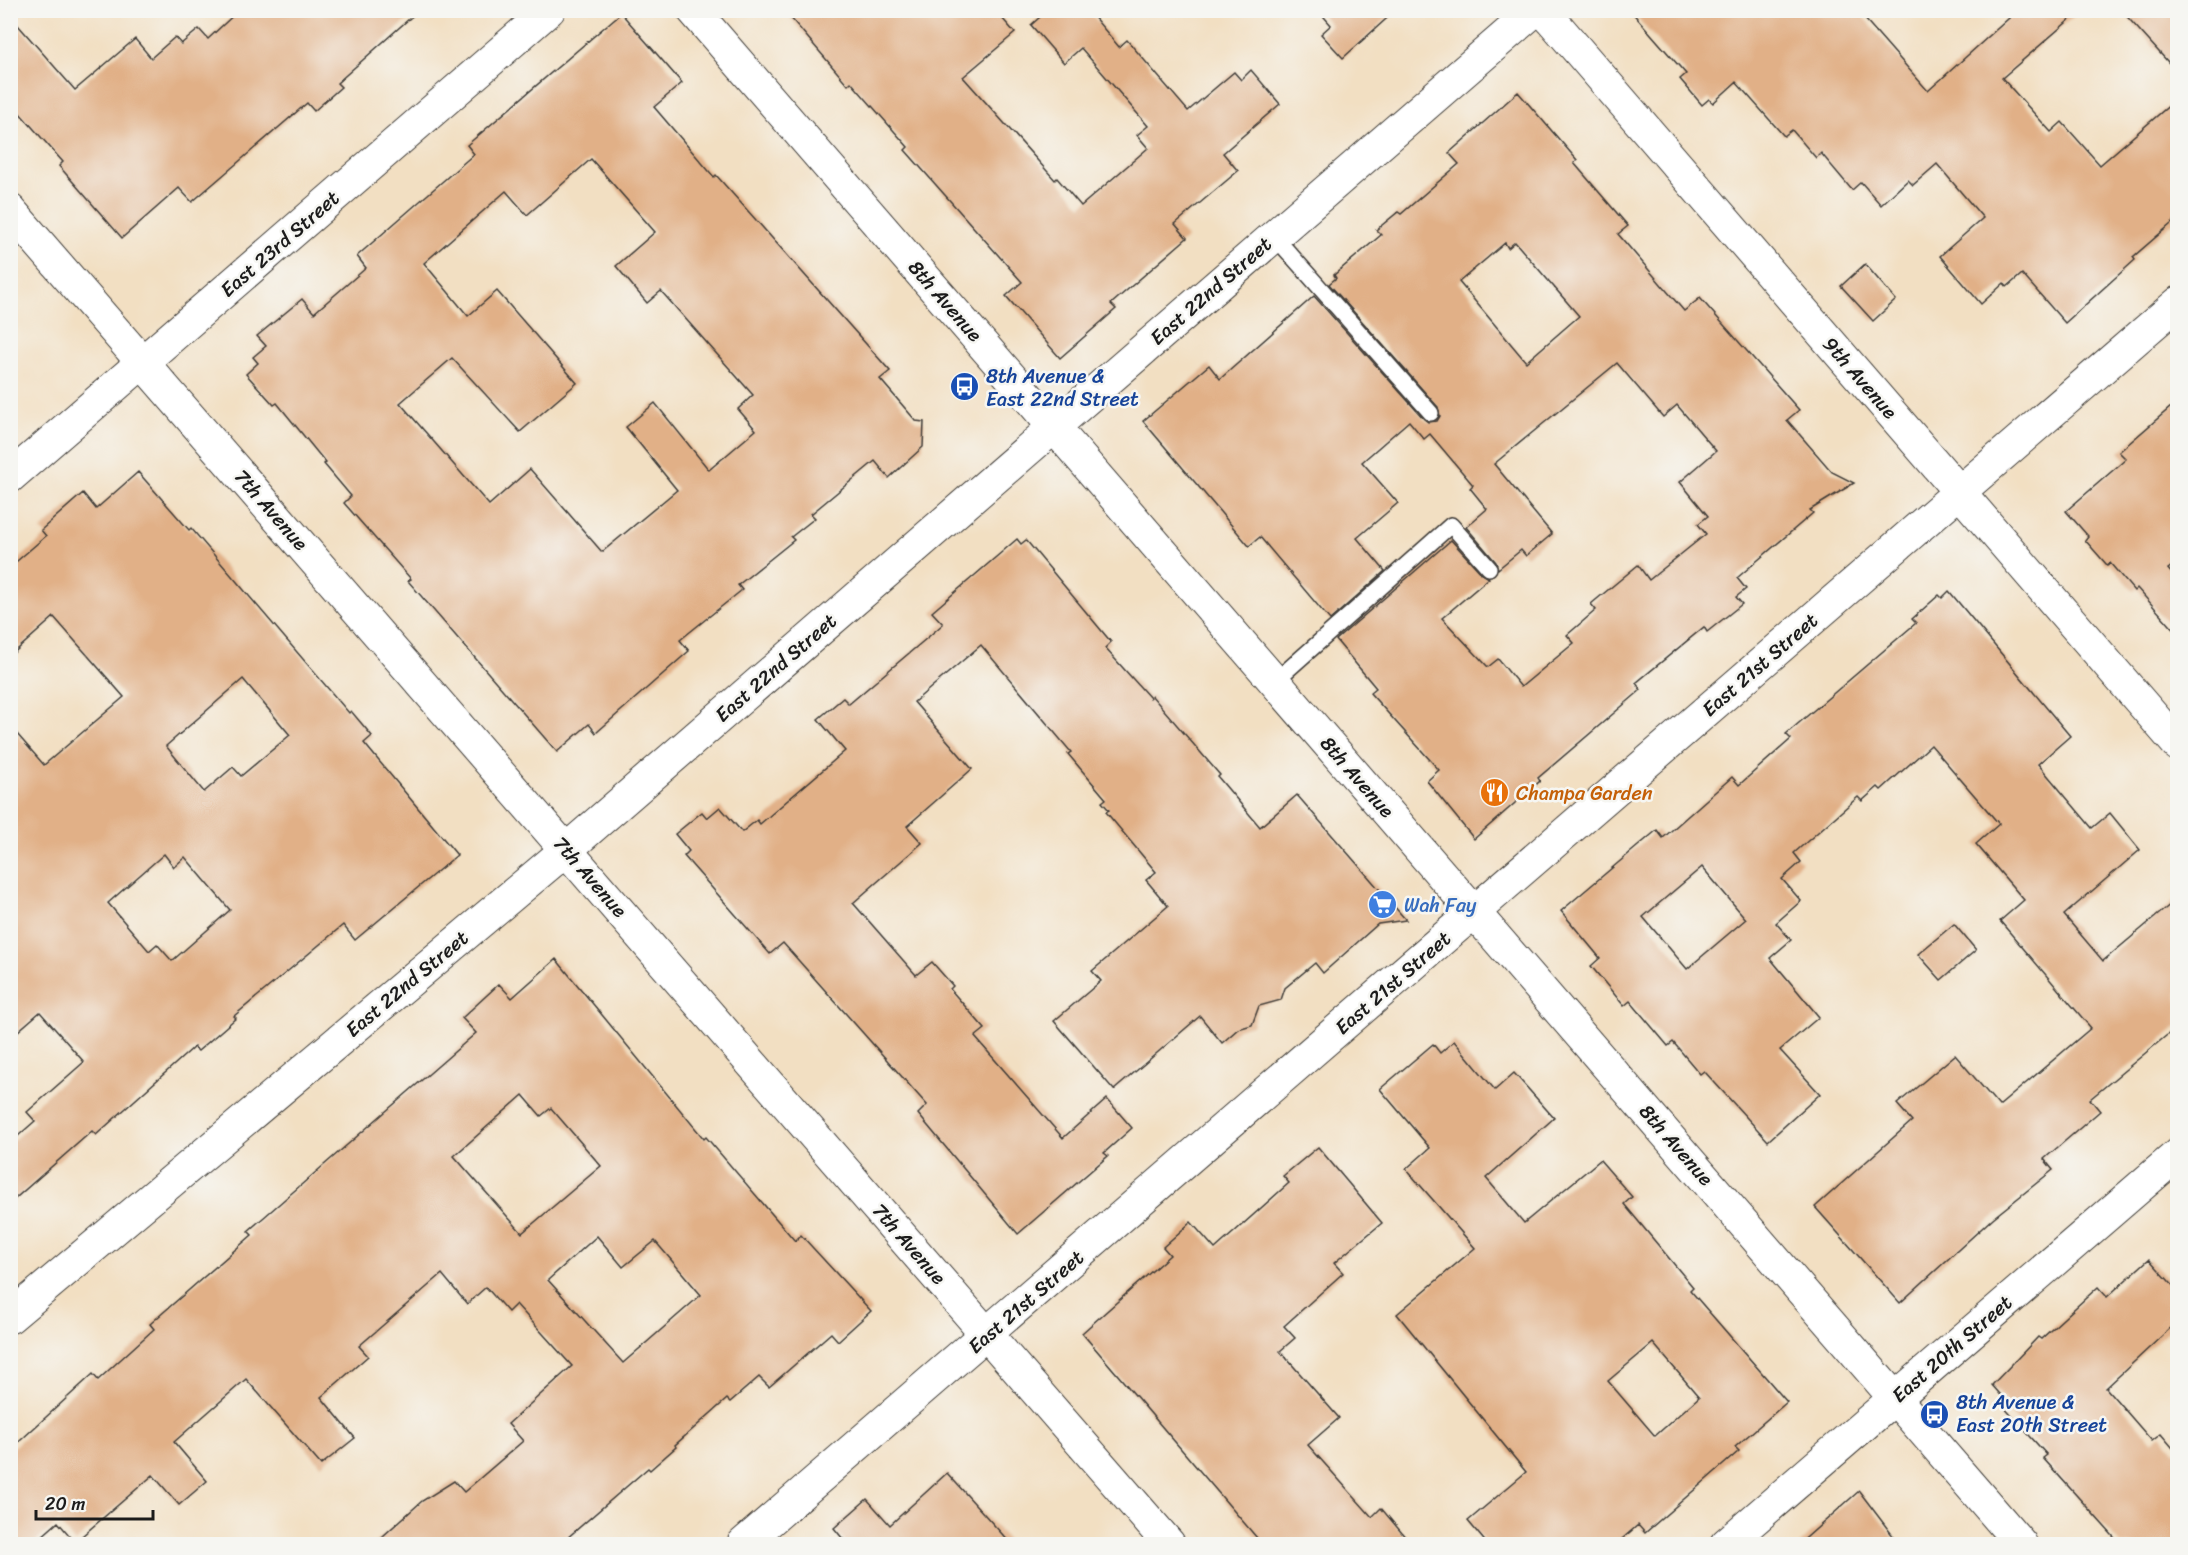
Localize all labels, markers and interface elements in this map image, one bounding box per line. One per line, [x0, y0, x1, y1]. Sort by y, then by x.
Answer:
street label: East 23rd Street [212, 182, 348, 306]
street label: East 22nd Street [1142, 228, 1280, 354]
street label: 8th Avenue [899, 252, 991, 351]
street label: 9th Avenue [1814, 329, 1906, 428]
place label: 8th Avenue & East 22nd Street [986, 359, 1139, 417]
bus stop icon: 8th Avenue & East 22nd Street [949, 371, 981, 403]
street label: 7th Avenue [225, 461, 317, 559]
street label: East 21st Street [1694, 604, 1827, 726]
street label: East 22nd Street [707, 605, 845, 731]
street label: 8th Avenue [1311, 728, 1403, 827]
place label: Champa Garden [1516, 776, 1653, 811]
restaurant icon: Champa Garden [1479, 777, 1511, 809]
street label: 7th Avenue [544, 828, 636, 926]
place label: Wah Fay [1404, 888, 1477, 923]
supermarket icon: Wah Fay [1367, 889, 1399, 921]
street label: East 22nd Street [337, 921, 477, 1047]
street label: East 21st Street [1327, 922, 1460, 1044]
street label: 8th Avenue [1630, 1096, 1722, 1195]
street label: 7th Avenue [863, 1195, 955, 1293]
street label: East 21st Street [960, 1241, 1093, 1363]
street label: East 20th Street [1884, 1286, 2021, 1412]
place label: 8th Avenue & East 20th Street [1956, 1385, 2107, 1443]
bus stop icon: 8th Avenue & East 20th Street [1919, 1398, 1951, 1430]
scale bar [36, 1483, 153, 1521]
text: 20 m [45, 1488, 85, 1520]

